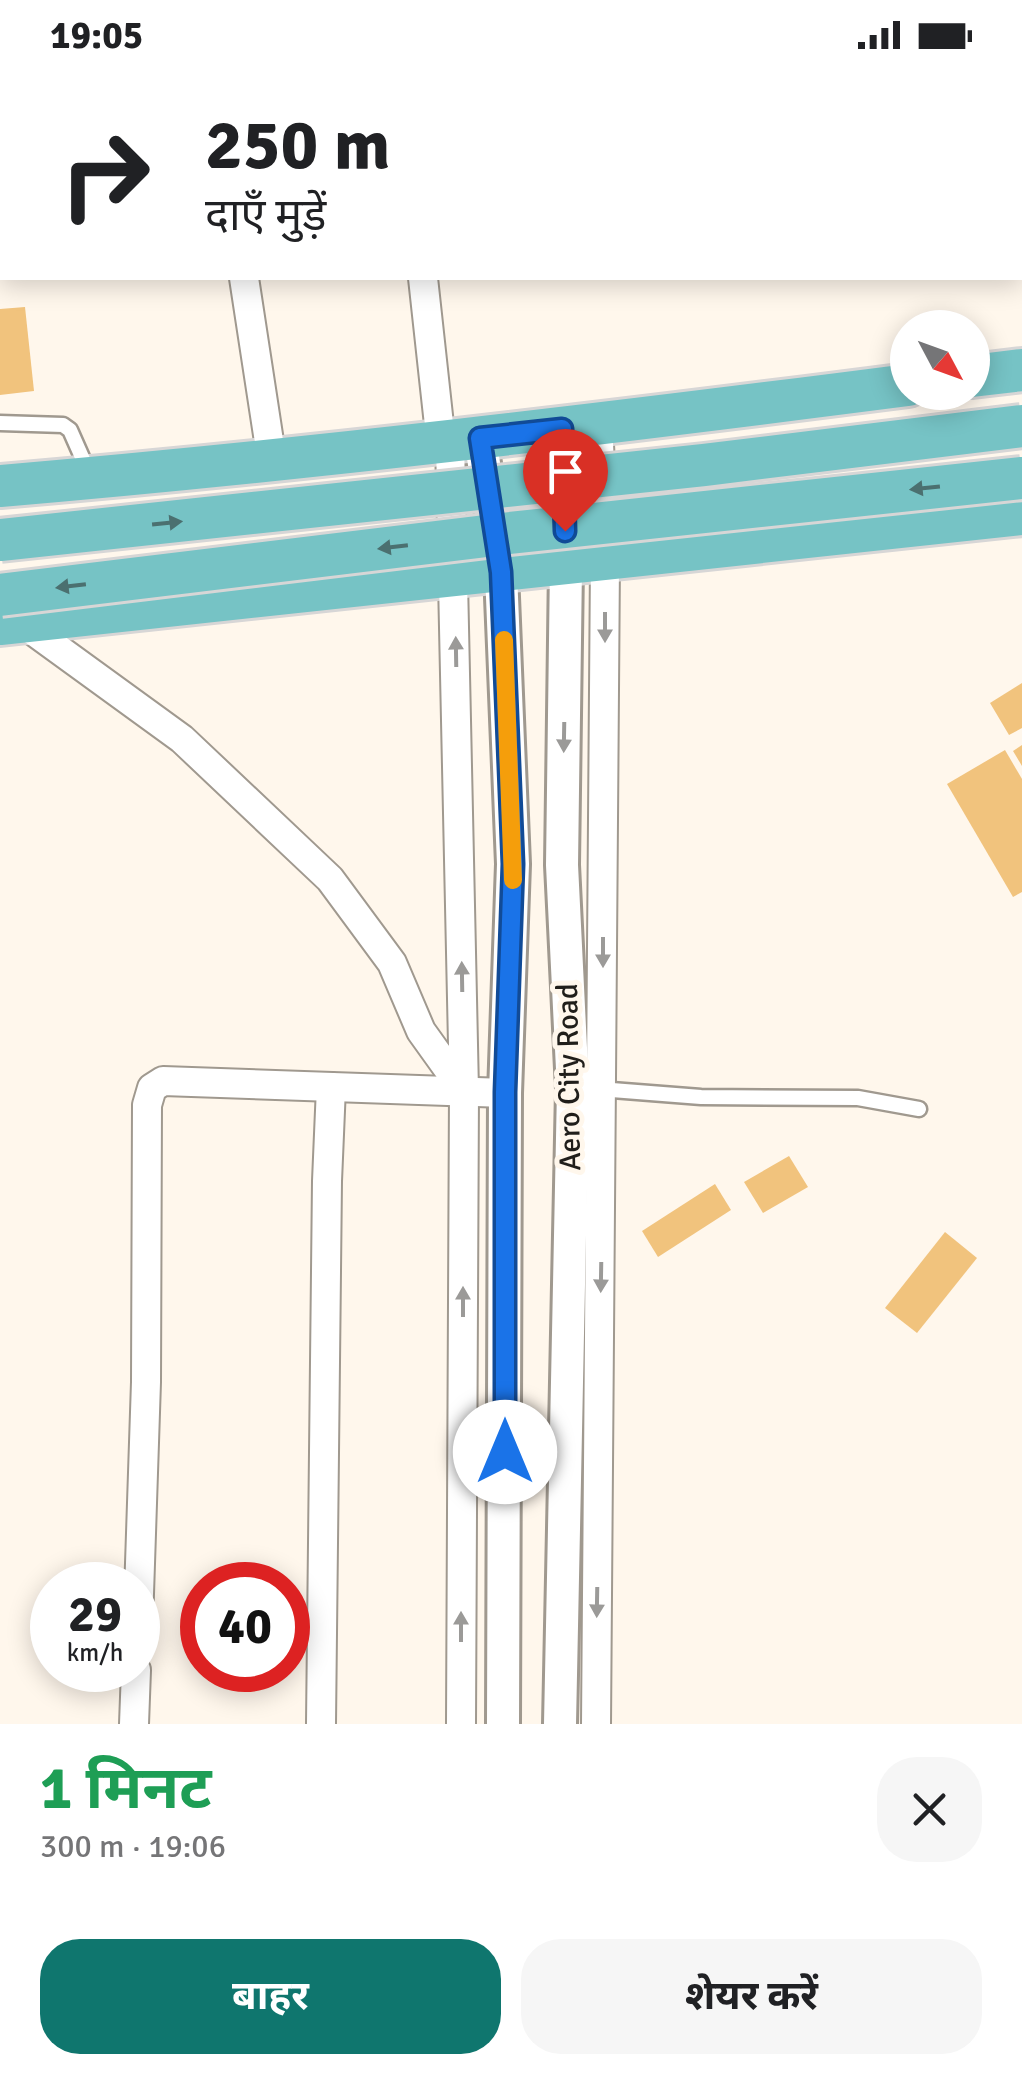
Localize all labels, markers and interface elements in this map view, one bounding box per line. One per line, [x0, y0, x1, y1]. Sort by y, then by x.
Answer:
text: 19:05 [50, 12, 143, 59]
text: 250 m [205, 102, 390, 188]
icon: right [40, 110, 170, 240]
text: दाएँ मुड़ें [205, 188, 326, 243]
north arrow [890, 310, 990, 410]
map controls [890, 310, 990, 410]
pin [523, 429, 608, 532]
icon: arrive [538, 444, 593, 499]
one-way arrow [909, 480, 940, 496]
one-way arrow [151, 514, 183, 530]
one-way arrow [377, 539, 409, 555]
one-way arrow [54, 578, 86, 594]
one-way arrow [597, 612, 613, 644]
one-way arrow [448, 635, 464, 667]
one-way arrow [555, 721, 571, 753]
one-way arrow [595, 937, 611, 969]
one-way arrow [454, 960, 470, 992]
street label: Aero City Road [549, 983, 589, 1171]
one-way arrow [593, 1262, 609, 1294]
one-way arrow [455, 1285, 471, 1317]
position arrow [453, 1400, 557, 1504]
speed limit sign: 40 [180, 1562, 310, 1692]
text: 29 [68, 1584, 122, 1646]
one-way arrow [589, 1587, 605, 1619]
one-way arrow [453, 1610, 469, 1642]
text: km/h [67, 1637, 123, 1668]
text: 1 मिनट [40, 1752, 212, 1826]
button: close [877, 1757, 982, 1862]
text: 300 m · 19:06 [40, 1827, 226, 1866]
button: बाहर [40, 1939, 501, 2054]
button: शेयर करें [521, 1939, 982, 2054]

